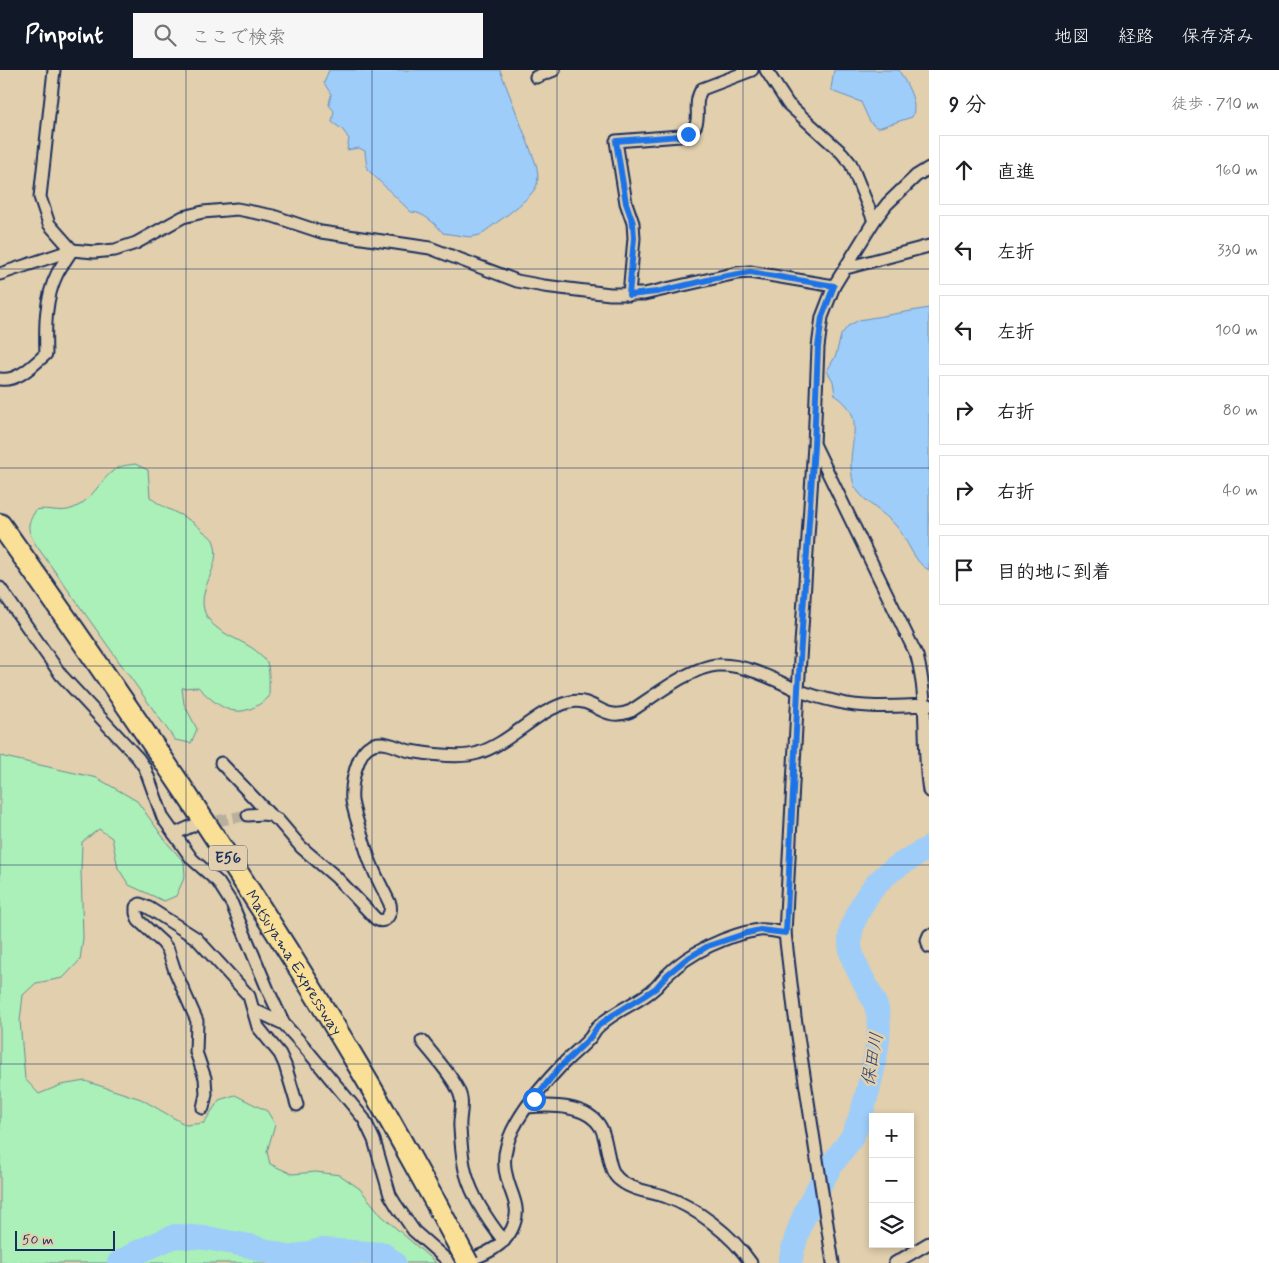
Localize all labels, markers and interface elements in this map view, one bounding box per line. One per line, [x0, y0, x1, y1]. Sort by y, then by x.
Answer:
search box [133, 13, 483, 58]
text: Pinpoint [25, 20, 103, 51]
icon: search [151, 21, 179, 49]
text: ここで検索 [191, 25, 286, 50]
text: 地図 [1054, 25, 1090, 49]
text: 経路 [1118, 25, 1154, 49]
text: 保存済み [1182, 25, 1254, 49]
text: 9 分 [949, 91, 986, 119]
text: 徒歩 · 710 m [1171, 94, 1259, 115]
route end [677, 123, 700, 146]
icon: ahead [950, 156, 978, 184]
text: 直進 [997, 160, 1035, 185]
text: 160 m [1215, 160, 1258, 181]
icon: left [950, 236, 978, 264]
text: 左折 [997, 240, 1035, 265]
text: 330 m [1217, 240, 1258, 261]
icon: left [950, 316, 978, 344]
text: 左折 [997, 320, 1035, 345]
text: 100 m [1215, 320, 1258, 341]
icon: right [950, 396, 978, 424]
text: 右折 [997, 400, 1035, 425]
text: 80 m [1223, 400, 1258, 421]
icon: right [950, 476, 978, 504]
text: 右折 [997, 480, 1035, 505]
text: 40 m [1222, 480, 1258, 501]
icon: arrive [950, 556, 978, 584]
text: 目的地に到着 [997, 560, 1111, 585]
road number: E56 [209, 846, 247, 870]
street label: Matsuyama Expressway [240, 886, 347, 1040]
water label: 保田川 [856, 1031, 889, 1088]
route start [523, 1088, 546, 1111]
map controls [869, 1113, 914, 1248]
button: + [869, 1113, 914, 1158]
button: − [869, 1158, 914, 1203]
button: layers [869, 1203, 914, 1248]
scale bar [15, 1228, 115, 1251]
text: 50 m [22, 1231, 53, 1249]

